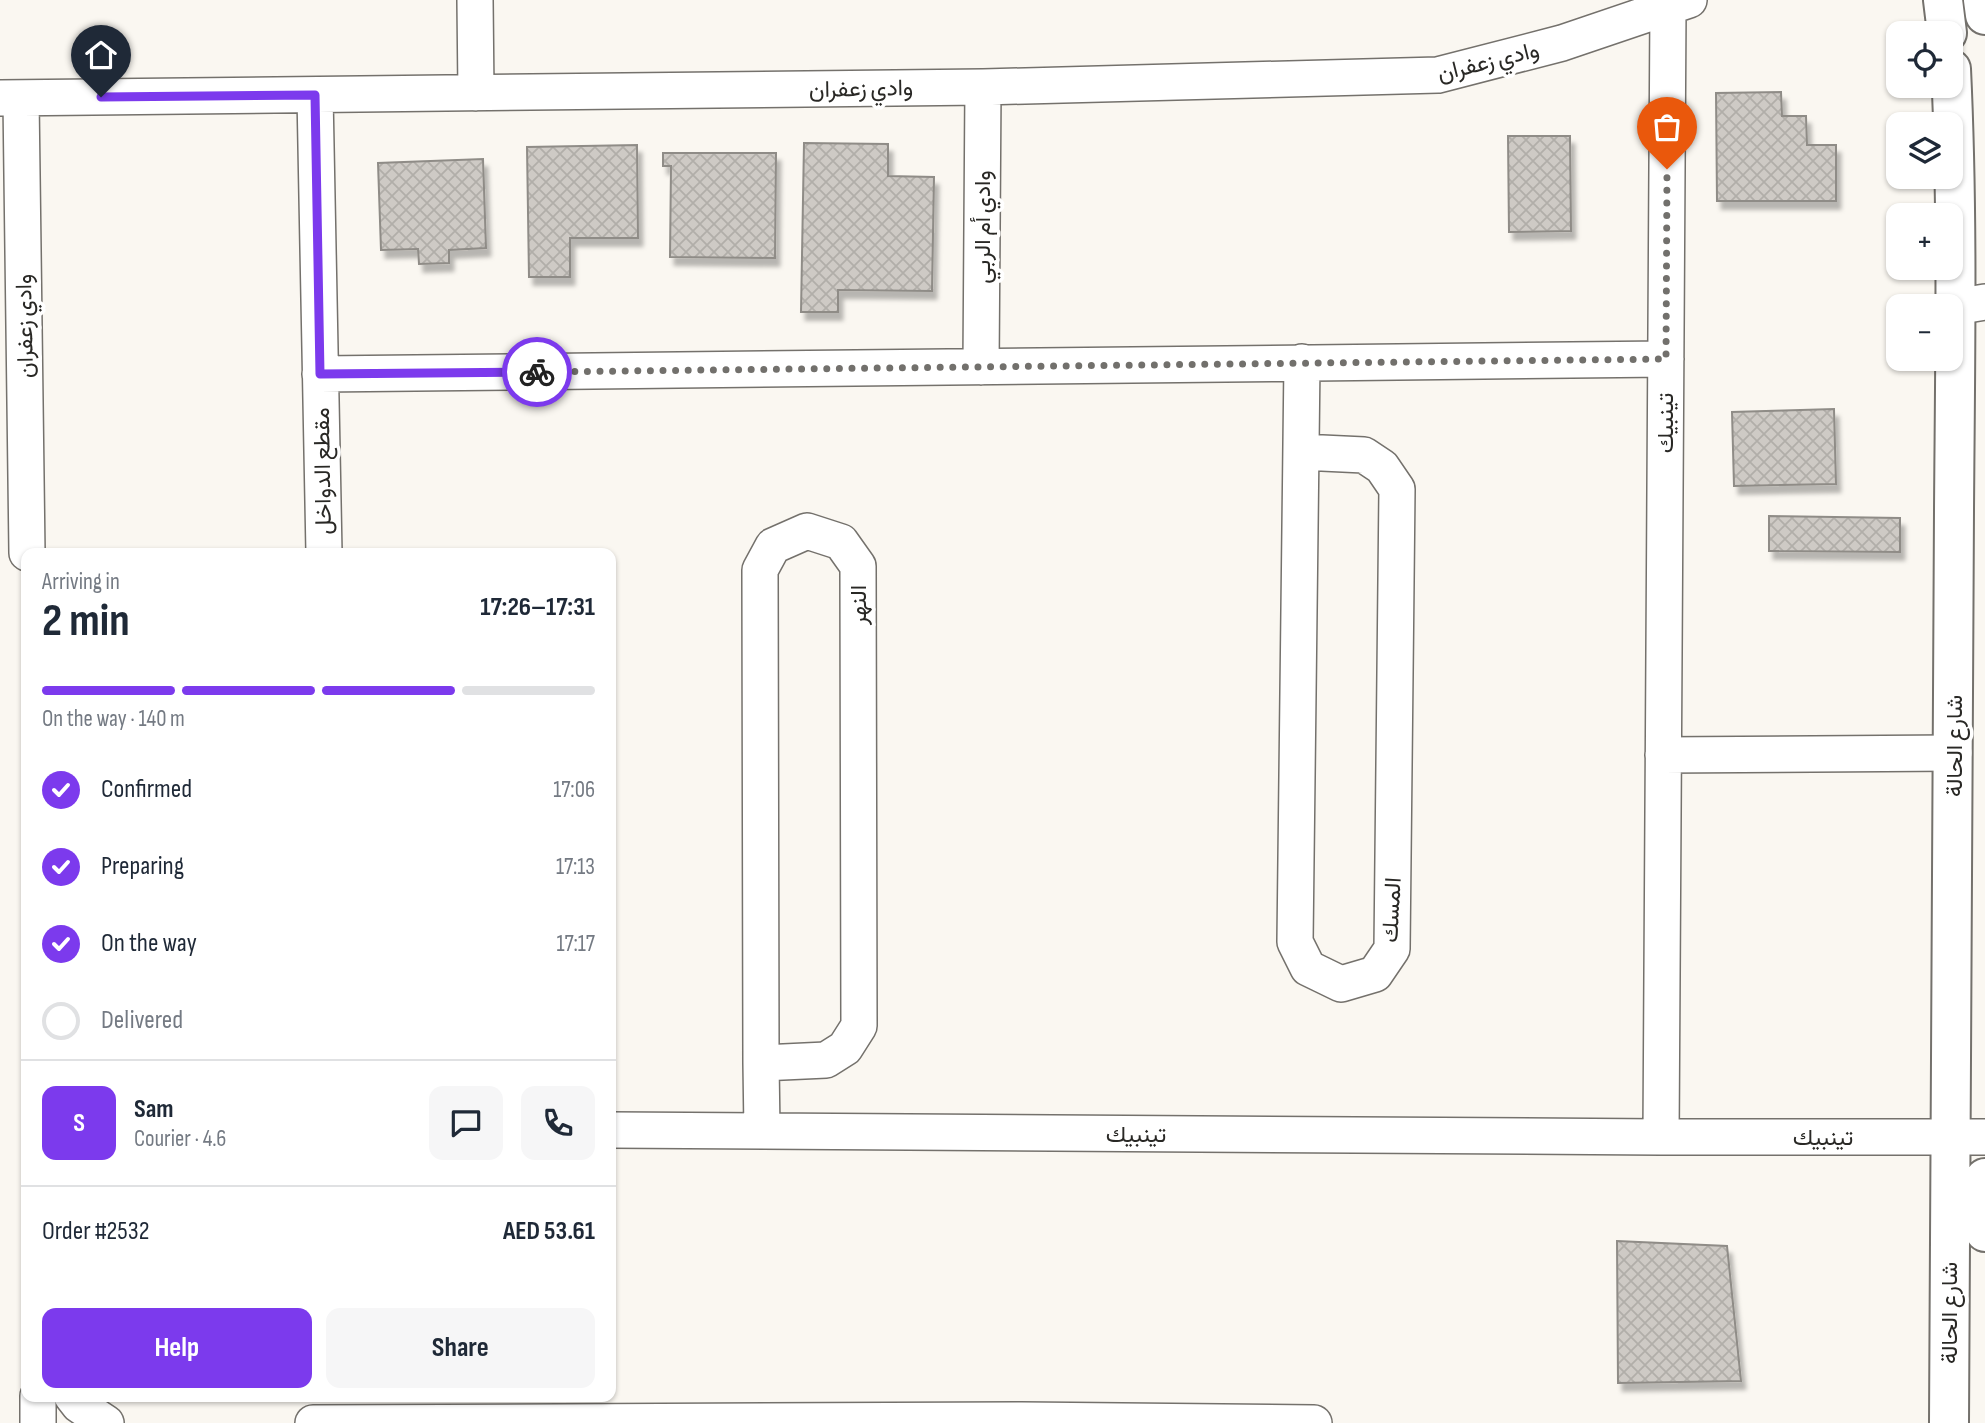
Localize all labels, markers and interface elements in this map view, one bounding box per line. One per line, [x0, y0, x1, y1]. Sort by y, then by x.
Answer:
map controls [1886, 21, 1963, 371]
button: locate [1886, 21, 1963, 98]
pin [71, 25, 131, 97]
icon: home [82, 36, 120, 74]
street label: وادي زعفران [1434, 36, 1543, 92]
street label: وادي زعفران [809, 74, 913, 108]
pin [1637, 97, 1697, 169]
icon: bag [1648, 108, 1686, 146]
button: layers [1886, 112, 1963, 189]
street label: وادي أم الربي [969, 170, 1001, 284]
button: + [1886, 203, 1963, 280]
street label: وادي زعفران [10, 274, 44, 378]
button: − [1886, 294, 1963, 371]
courier [502, 337, 572, 407]
icon: bike [518, 353, 556, 391]
street label: تينبيك [1652, 393, 1680, 453]
street label: مقطع الدواخل [308, 407, 339, 535]
text: Arriving in [42, 568, 120, 596]
street label: النهر [845, 585, 873, 626]
text: 17:26–17:31 [480, 592, 595, 623]
text: 2 min [42, 594, 130, 649]
street label: شارع الحالة [1941, 695, 1970, 797]
text: On the way · 140 m [42, 705, 185, 733]
icon: check [42, 771, 80, 809]
text: Confirmed [101, 774, 192, 805]
text: 17:06 [553, 776, 595, 804]
icon: check [42, 848, 80, 886]
text: Preparing [101, 851, 184, 882]
text: 17:13 [556, 853, 595, 881]
street label: المسك [1376, 877, 1408, 943]
icon: check [42, 925, 80, 963]
text: On the way [101, 928, 197, 959]
text: 17:17 [556, 930, 595, 958]
text: Delivered [101, 1005, 183, 1036]
button: chat [429, 1086, 503, 1160]
button: phone [521, 1086, 595, 1160]
text: Sam [134, 1094, 174, 1125]
text: S [73, 1108, 85, 1139]
street label: تينبيك [1106, 1121, 1166, 1149]
street label: تينبيك [1793, 1124, 1853, 1152]
text: Courier · 4.6 [134, 1125, 226, 1153]
text: Order #2532 [42, 1216, 149, 1247]
text: AED 53.61 [503, 1216, 595, 1247]
street label: شارع الحالة [1936, 1262, 1965, 1364]
button: Help [42, 1308, 312, 1388]
button: Share [326, 1308, 595, 1388]

